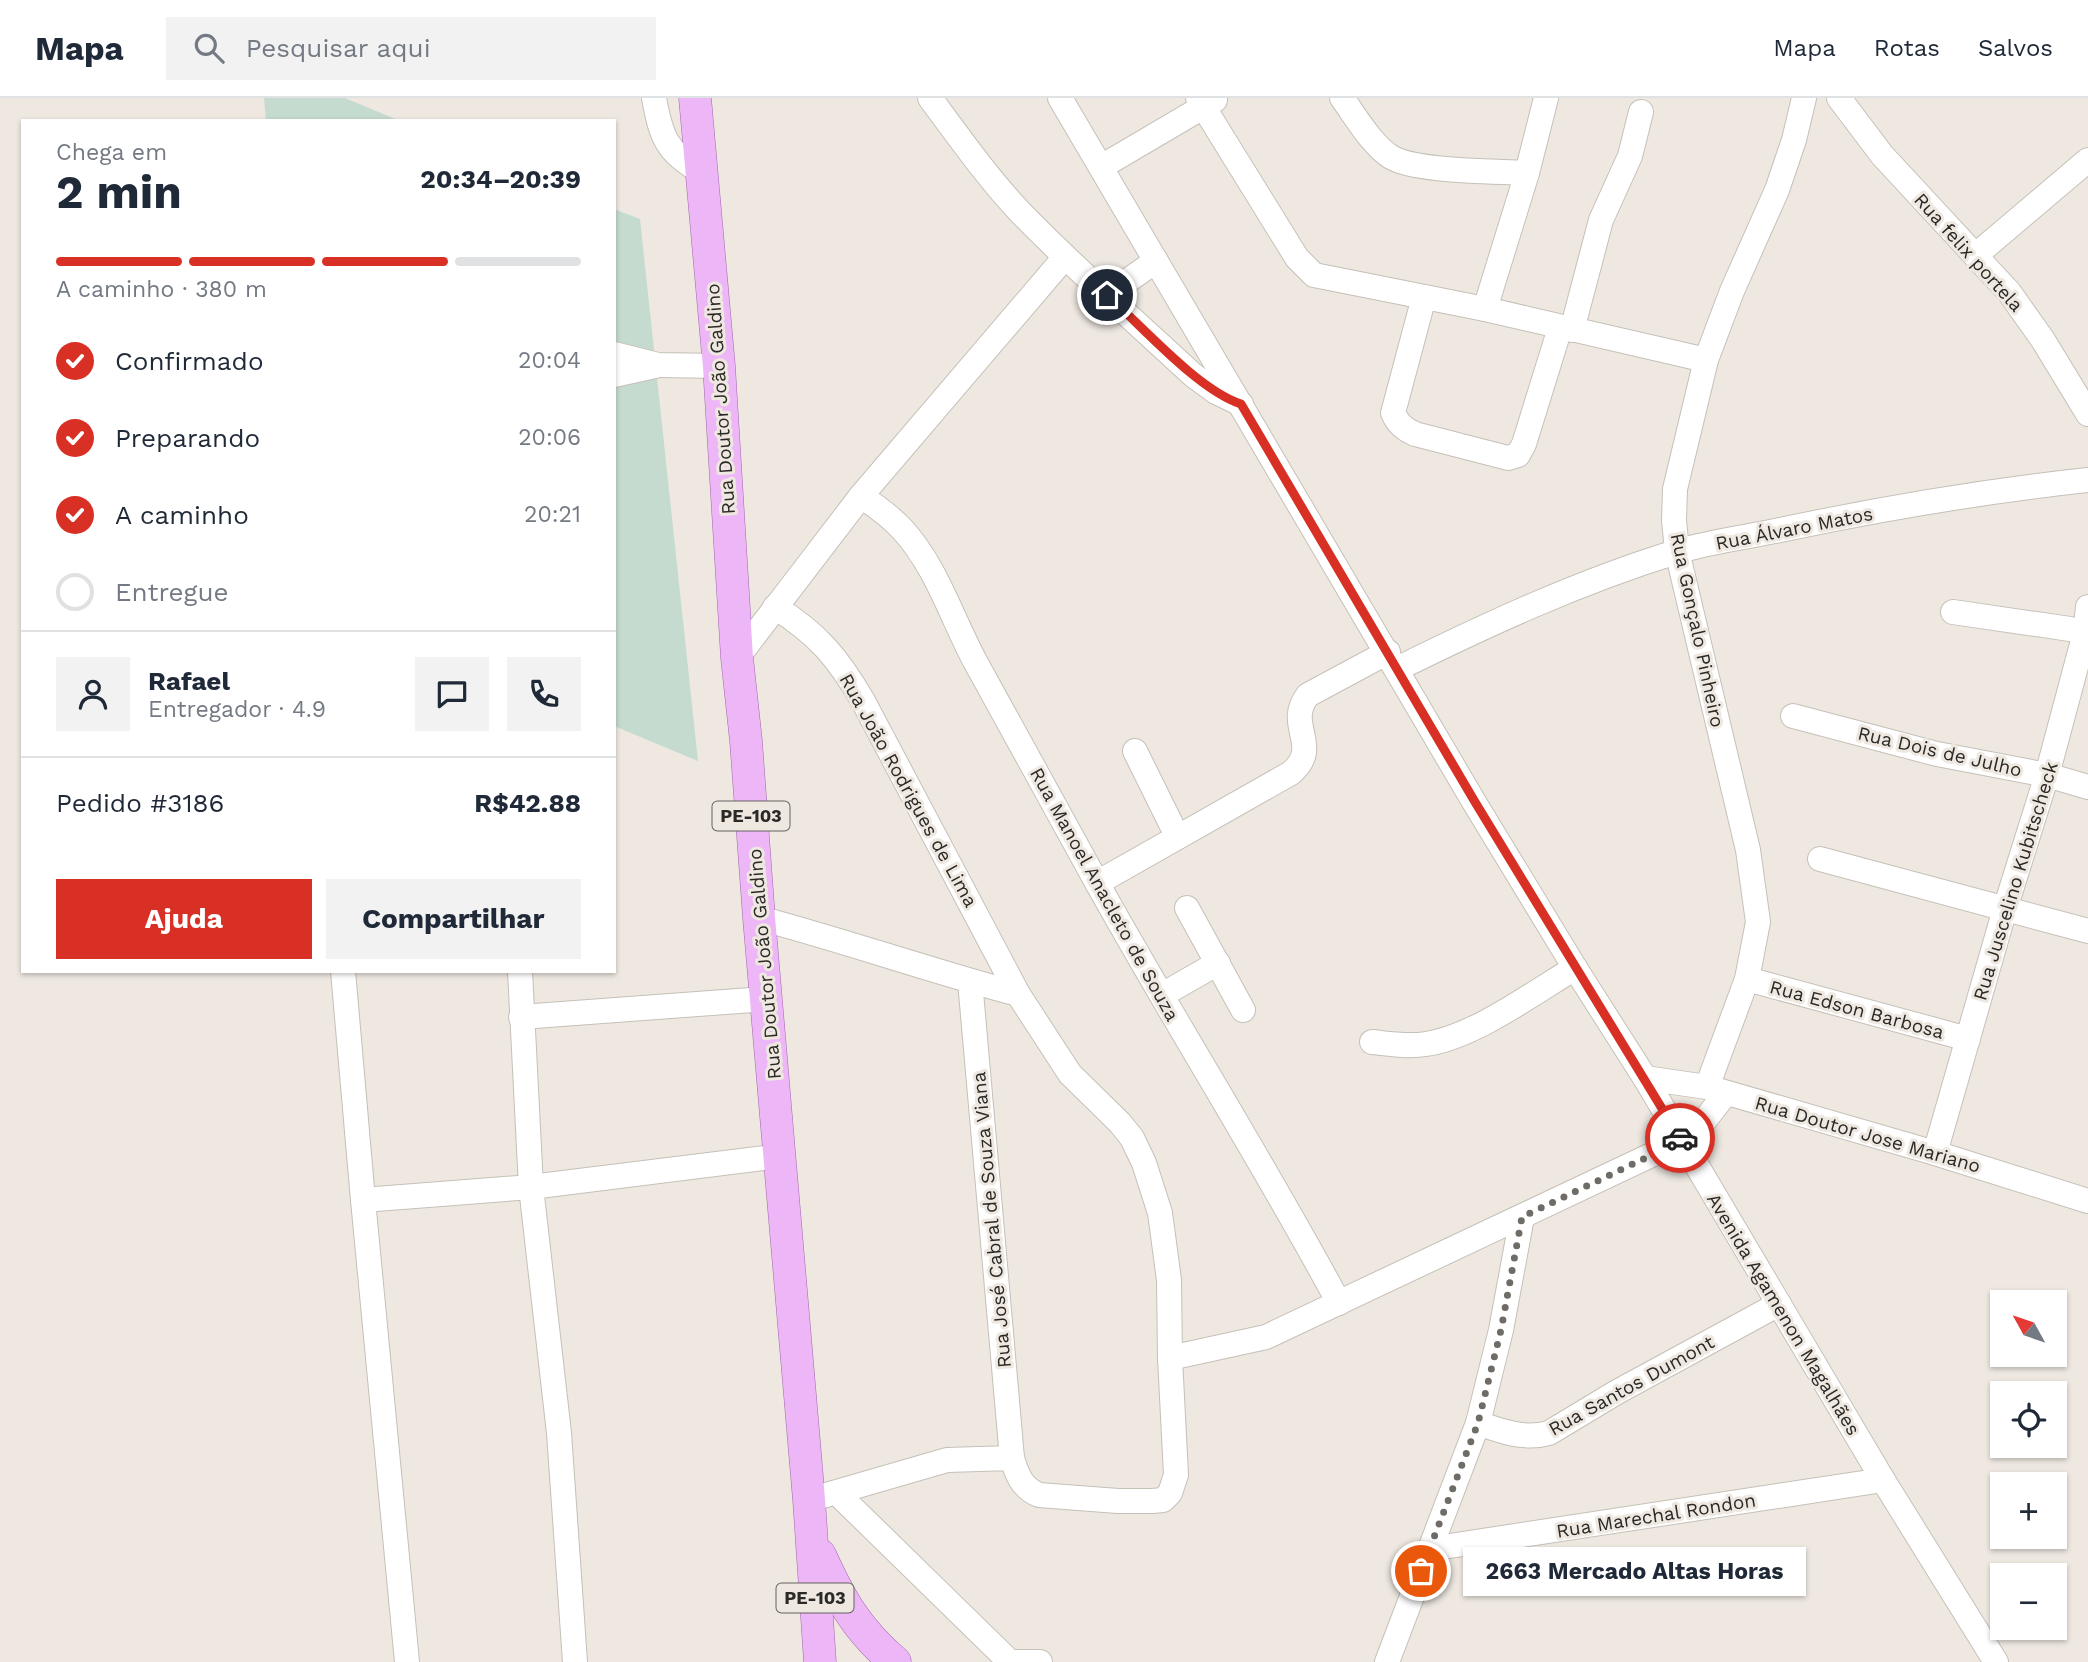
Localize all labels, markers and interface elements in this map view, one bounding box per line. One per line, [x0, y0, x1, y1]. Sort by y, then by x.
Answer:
search box [166, 17, 656, 80]
text: Mapa [35, 29, 124, 68]
icon: search [190, 29, 228, 67]
text: Pesquisar aqui [246, 33, 431, 63]
text: Mapa [1773, 34, 1836, 62]
text: Rotas [1874, 34, 1940, 62]
text: Salvos [1978, 34, 2053, 62]
text: Chega em [56, 139, 167, 166]
text: 20:34–20:39 [420, 164, 581, 194]
text: 2 min [56, 165, 182, 219]
street label: Rua felix portela [1909, 188, 2028, 317]
pin [1077, 265, 1137, 325]
text: A caminho · 380 m [56, 276, 267, 303]
icon: home [1088, 276, 1126, 314]
street label: Rua Doutor João Galdino [701, 283, 740, 515]
icon: check [56, 342, 94, 380]
text: Confirmado [115, 346, 264, 376]
text: 20:04 [518, 347, 581, 374]
icon: check [56, 419, 94, 457]
text: Preparando [115, 423, 260, 453]
text: 20:06 [518, 424, 581, 451]
icon: check [56, 496, 94, 534]
text: A caminho [115, 500, 249, 530]
text: 20:21 [524, 501, 581, 528]
street label: Rua Álvaro Matos [1714, 502, 1875, 555]
street label: Rua Gonçalo Pinheiro [1666, 531, 1729, 729]
text: Entregue [115, 577, 228, 607]
button: person [56, 657, 130, 731]
button: chat [415, 657, 489, 731]
button: phone [507, 657, 581, 731]
text: Rafael [148, 666, 230, 696]
street label: Rua João Rodrigues de Lima [835, 669, 983, 911]
text: Entregador · 4.9 [148, 696, 326, 723]
street label: Rua Dois de Julho [1856, 721, 2024, 782]
street label: Rua Juscelino Kubitscheck [1968, 759, 2063, 1003]
street label: Rua Manoel Anacleto de Souza [1025, 763, 1184, 1025]
text: Pedido #3186 [56, 788, 224, 818]
text: R$42.88 [474, 788, 581, 818]
road number: PE-103 [712, 802, 790, 830]
street label: Rua Doutor João Galdino [743, 848, 786, 1080]
button: Ajuda [56, 879, 312, 959]
button: Compartilhar [326, 879, 581, 959]
street label: Rua Edson Barbosa [1767, 975, 1947, 1044]
street label: Rua José Cabral de Souza Viana [967, 1071, 1016, 1369]
street label: Rua Doutor Jose Mariano [1752, 1091, 1983, 1178]
courier [1645, 1103, 1715, 1173]
icon: car [1661, 1119, 1699, 1157]
street label: Avenida Agamenon Magalhães [1702, 1189, 1865, 1440]
north arrow [1990, 1290, 2067, 1367]
map controls [1990, 1290, 2067, 1640]
street label: Rua Santos Dumont [1544, 1330, 1718, 1441]
button: locate [1990, 1381, 2067, 1458]
button: + [1990, 1472, 2067, 1549]
street label: Rua Marechal Rondon [1555, 1488, 1757, 1543]
pin [1391, 1541, 1451, 1601]
callout: 2663 Mercado Altas Horas [1463, 1546, 1806, 1596]
icon: bag [1402, 1552, 1440, 1590]
text: 2663 Mercado Altas Horas [1486, 1558, 1783, 1585]
button: − [1990, 1563, 2067, 1640]
road number: PE-103 [776, 1583, 854, 1612]

